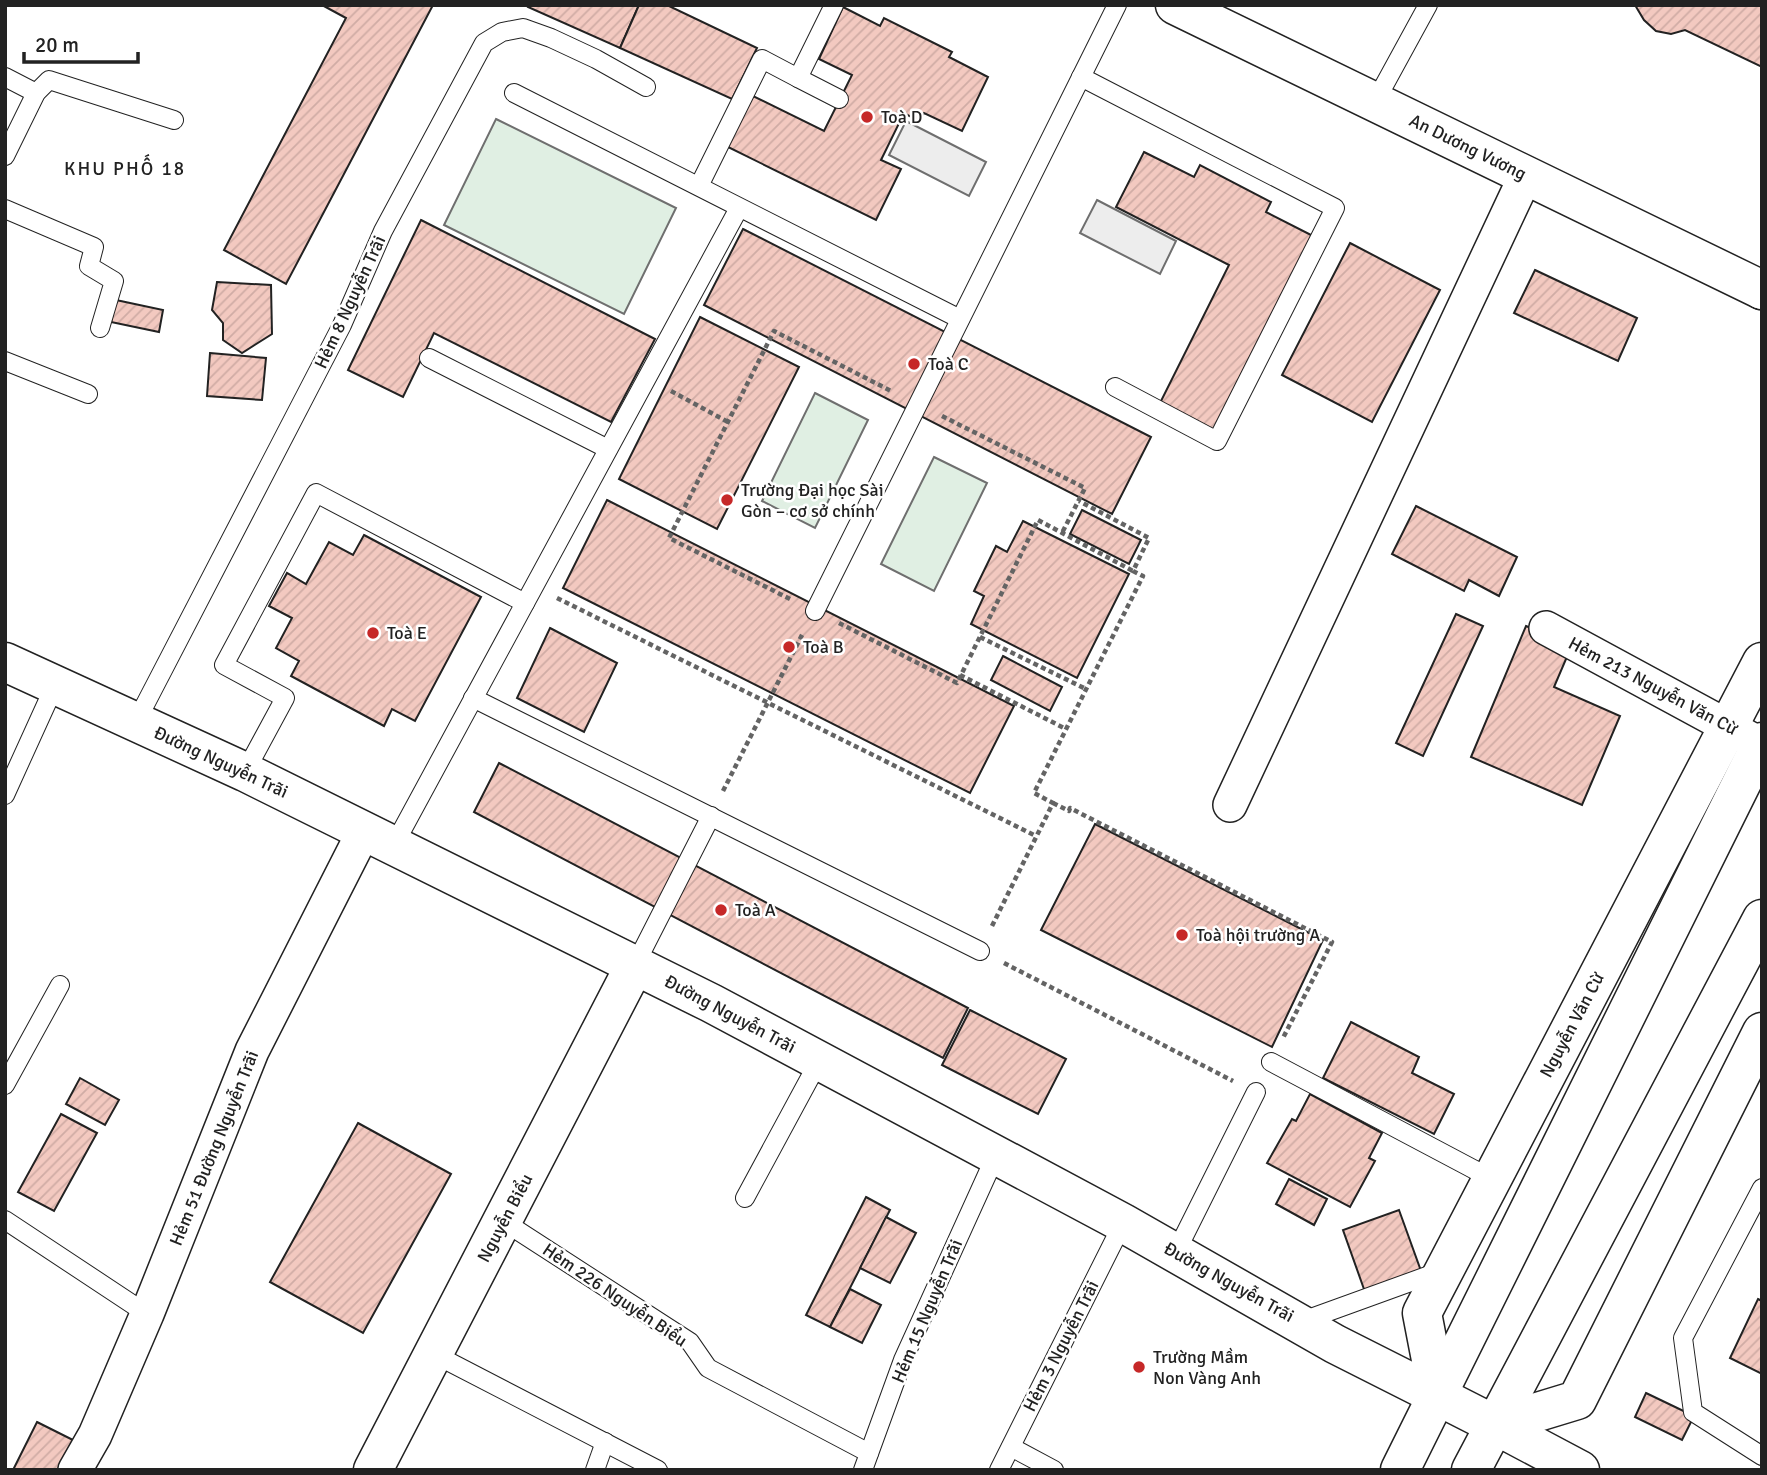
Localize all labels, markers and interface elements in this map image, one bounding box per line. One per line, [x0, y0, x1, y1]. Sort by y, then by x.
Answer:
scale bar [24, 21, 138, 65]
text: 20 m [35, 32, 79, 58]
place label: Toà D [881, 106, 922, 128]
marker: Toà D [859, 109, 875, 125]
street label: An Dương Vương [1406, 109, 1530, 185]
district label: KHU PHỐ 18 [64, 154, 186, 181]
street label: Hẻm 8 Nguyễn Trãi [310, 232, 390, 372]
place label: Toà C [928, 353, 969, 375]
marker: Toà C [906, 356, 922, 372]
place label: Trường Đại học Sài Gòn – cơ sở chính [741, 479, 884, 522]
marker: Trường Đại học Sài Gòn – cơ sở chính [719, 492, 735, 508]
place label: Toà E [387, 622, 427, 644]
marker: Toà E [365, 625, 381, 641]
street label: Hẻm 213 Nguyễn Văn Cừ [1565, 632, 1742, 740]
place label: Toà B [803, 636, 844, 658]
marker: Toà B [781, 639, 797, 655]
street label: Đường Nguyễn Trãi [150, 721, 292, 803]
place label: Toà A [735, 899, 776, 921]
marker: Toà A [713, 902, 729, 918]
place label: Toà hội trường A [1196, 924, 1320, 946]
marker: Toà hội trường A [1174, 927, 1190, 943]
street label: Nguyễn Văn Cừ [1535, 968, 1609, 1081]
street label: Đường Nguyễn Trãi [661, 970, 799, 1058]
street label: Hẻm 51 Đường Nguyễn Trãi [165, 1047, 263, 1249]
street label: Nguyễn Biểu [472, 1170, 538, 1266]
street label: Hẻm 15 Nguyễn Trãi [887, 1236, 967, 1386]
street label: Đường Nguyễn Trãi [1160, 1237, 1298, 1327]
street label: Hẻm 226 Nguyễn Biểu [538, 1238, 692, 1352]
street label: Hẻm 3 Nguyễn Trãi [1018, 1277, 1104, 1415]
place label: Trường Mầm Non Vàng Anh [1153, 1346, 1261, 1389]
marker: Trường Mầm Non Vàng Anh [1131, 1359, 1147, 1375]

